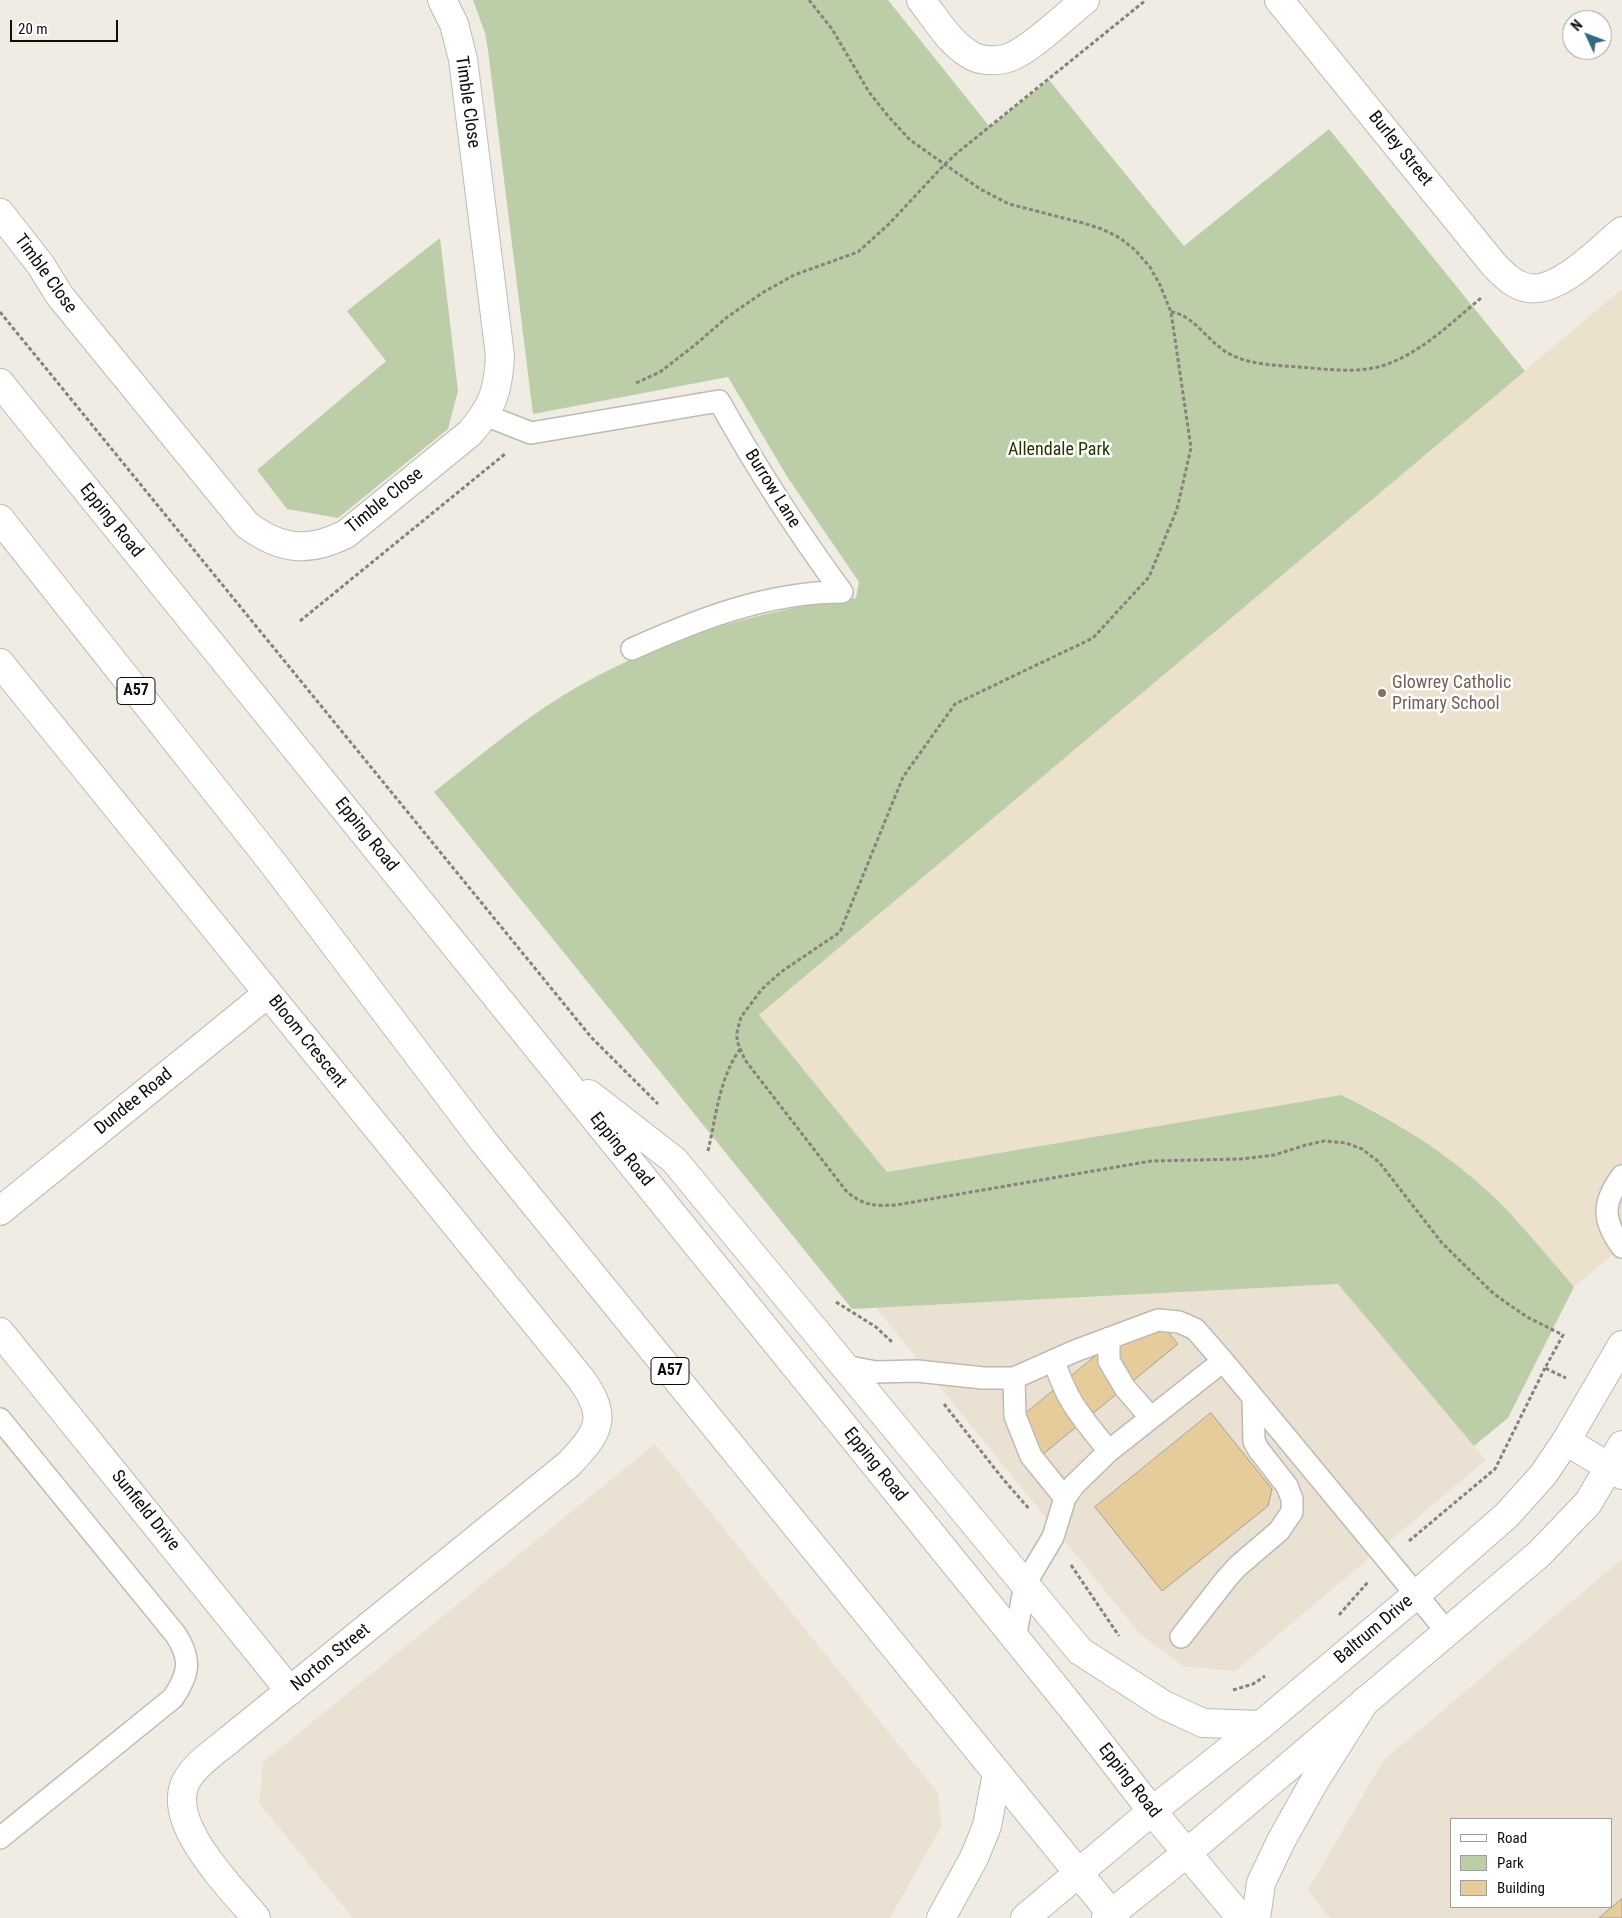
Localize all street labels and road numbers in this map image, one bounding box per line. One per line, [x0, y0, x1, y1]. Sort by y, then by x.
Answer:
street label: Timble Close [450, 55, 484, 149]
street label: Burley Street [1363, 107, 1437, 191]
street label: Timble Close [9, 230, 81, 318]
street label: Burrow Lane [739, 446, 805, 532]
street label: Timble Close [342, 463, 428, 539]
street label: Epping Road [75, 480, 147, 562]
road number: A57 [117, 678, 155, 704]
street label: Epping Road [330, 794, 402, 876]
street label: Bloom Crescent [263, 991, 351, 1093]
street label: Dundee Road [91, 1064, 177, 1140]
street label: Epping Road [585, 1109, 657, 1191]
road number: A57 [651, 1358, 689, 1384]
street label: Epping Road [839, 1424, 911, 1506]
street label: Sunfield Drive [106, 1466, 184, 1556]
street label: Baltrum Drive [1330, 1591, 1418, 1669]
street label: Norton Street [287, 1620, 375, 1696]
street label: Epping Road [1093, 1739, 1165, 1823]

